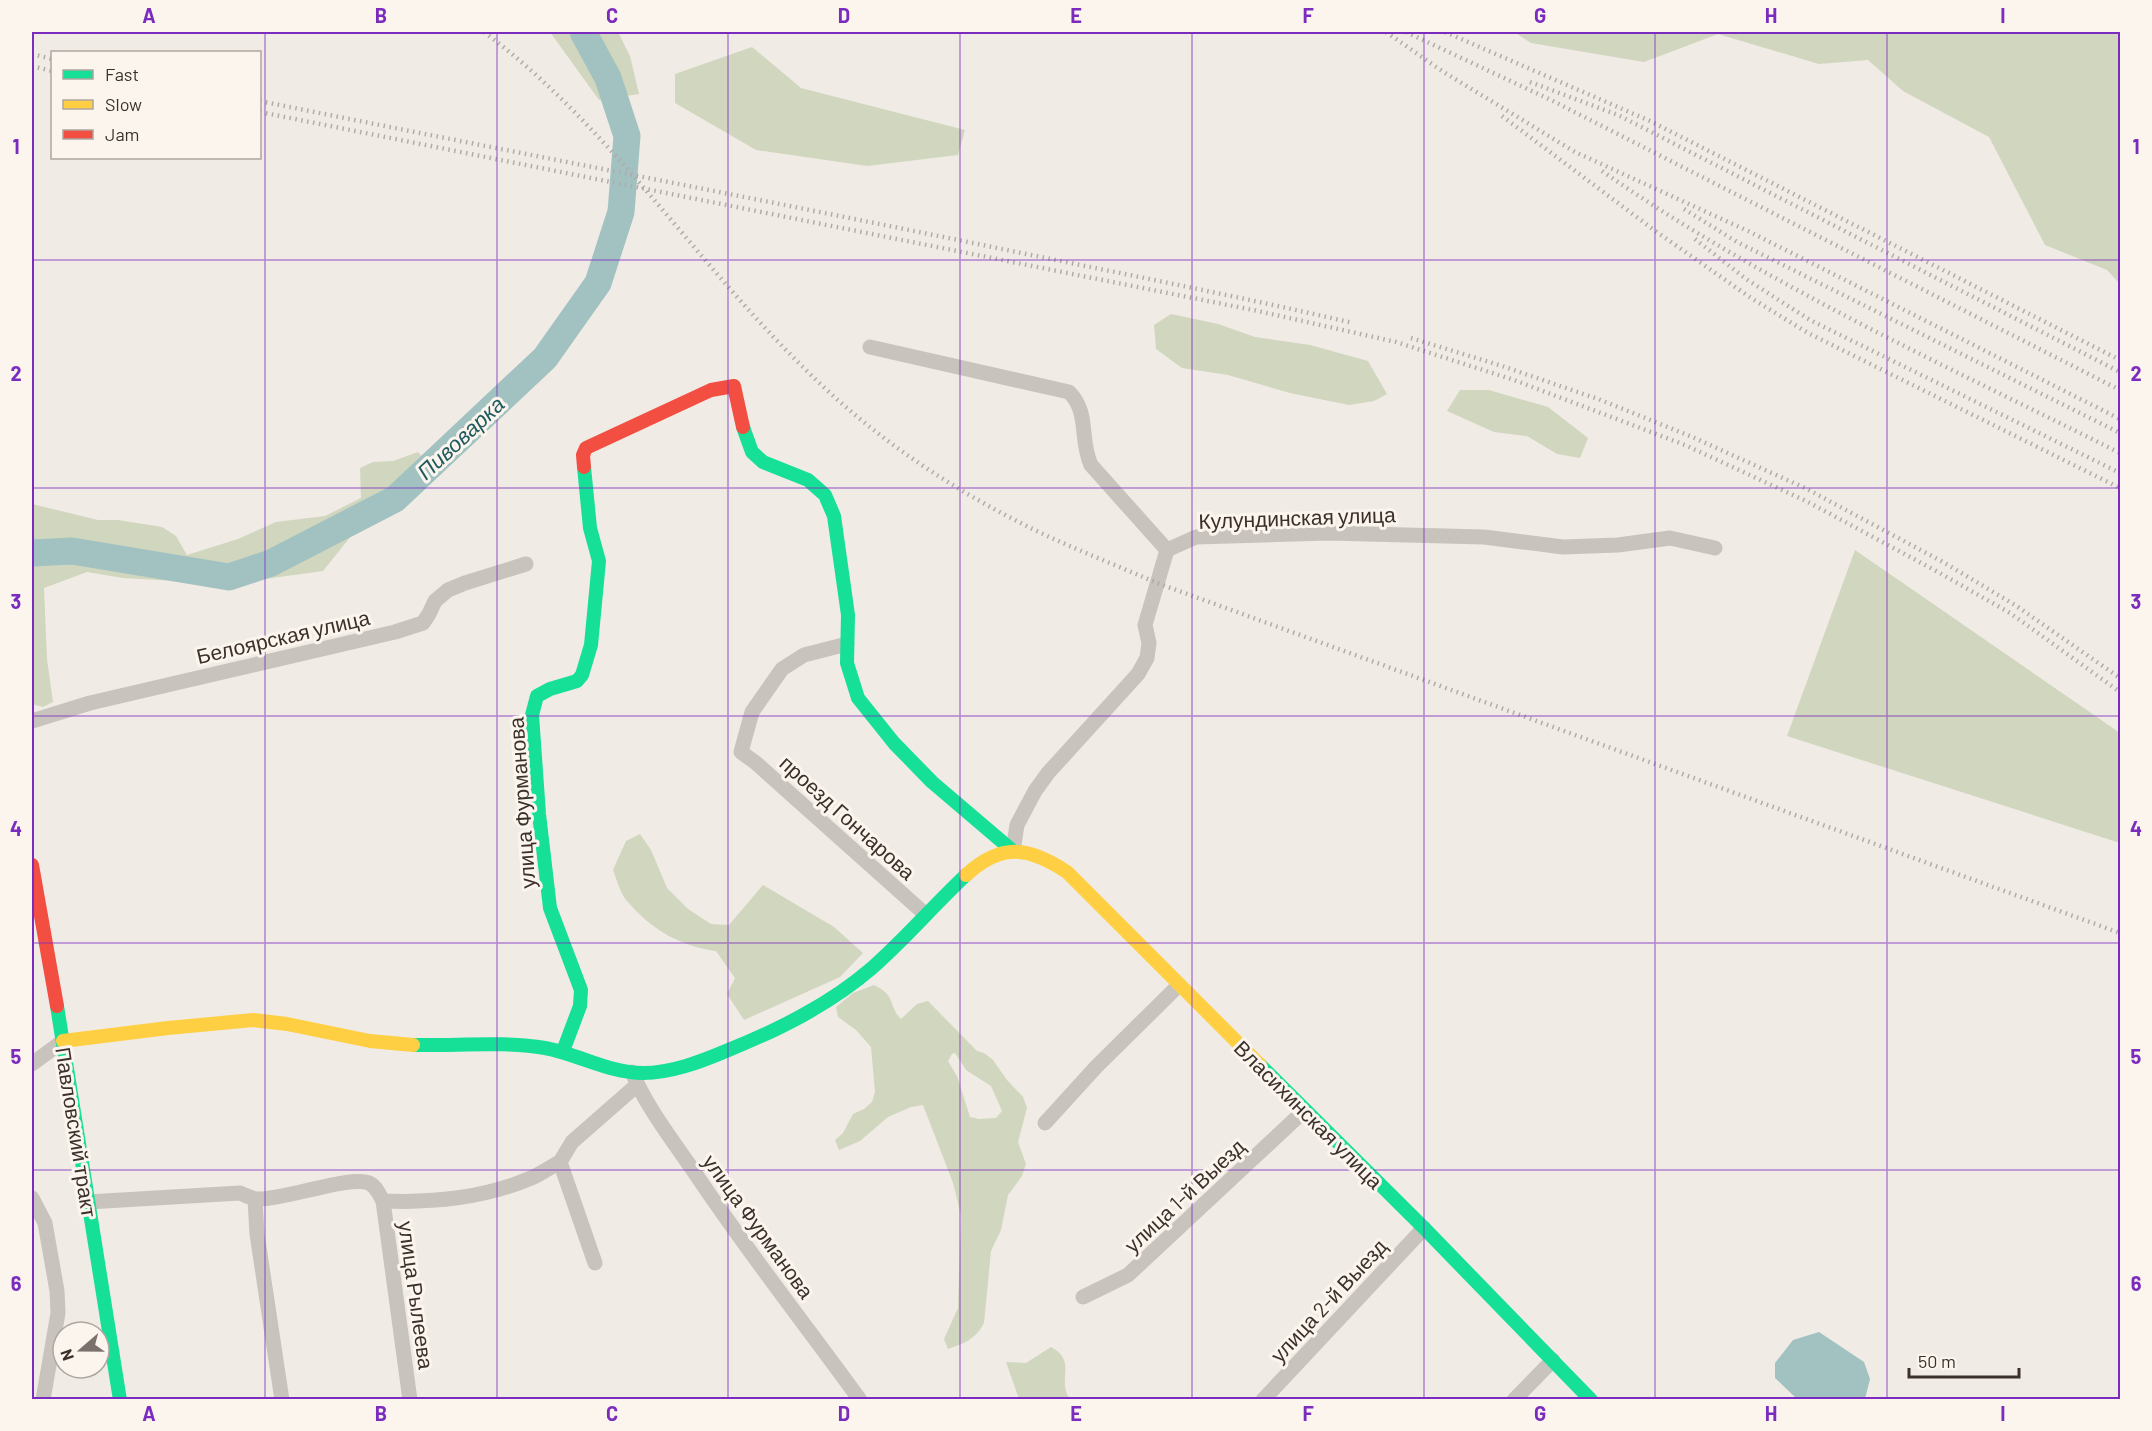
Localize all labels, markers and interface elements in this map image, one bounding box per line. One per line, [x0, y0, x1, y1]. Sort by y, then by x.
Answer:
text: A [142, 3, 156, 27]
text: B [375, 3, 387, 27]
text: C [606, 3, 618, 27]
text: D [838, 3, 850, 27]
text: E [1070, 3, 1082, 27]
text: F [1302, 3, 1314, 27]
text: G [1534, 3, 1546, 27]
text: H [1765, 3, 1777, 27]
text: I [2000, 3, 2006, 27]
legend [51, 51, 261, 159]
text: Fast [105, 63, 139, 85]
text: Slow [105, 93, 142, 115]
text: Jam [105, 123, 139, 145]
text: 1 [12, 134, 20, 158]
text: 1 [2132, 134, 2140, 158]
text: 2 [10, 361, 22, 385]
text: 2 [2130, 361, 2142, 385]
water label: Пивоварка [411, 390, 510, 485]
street label: Кулундинская улица [1198, 501, 1396, 533]
text: 3 [11, 589, 21, 613]
text: 3 [2131, 589, 2141, 613]
street label: Белоярская улица [194, 604, 372, 668]
street label: улица Фурманова [503, 716, 539, 890]
street label: проезд Гончарова [775, 750, 921, 885]
text: 4 [10, 816, 22, 840]
text: 4 [2130, 816, 2142, 840]
street label: Власихинская улица [1230, 1035, 1388, 1193]
text: 5 [11, 1044, 22, 1068]
text: 5 [2131, 1044, 2142, 1068]
street label: Павловский тракт [51, 1045, 103, 1219]
street label: улица 1-й Выезд [1119, 1133, 1249, 1257]
street label: улица Фурманова [698, 1149, 820, 1303]
street label: улица Рылеева [394, 1219, 440, 1371]
street label: улица 2-й Выезд [1265, 1233, 1391, 1367]
text: 6 [11, 1271, 22, 1295]
text: 6 [2131, 1271, 2142, 1295]
north arrow [51, 1320, 111, 1380]
scale bar [1909, 1341, 2018, 1379]
text: N [56, 1347, 77, 1364]
text: 50 m [1918, 1350, 1956, 1372]
text: A [142, 1401, 156, 1425]
text: B [375, 1401, 387, 1425]
text: C [606, 1401, 618, 1425]
text: D [838, 1401, 850, 1425]
text: E [1070, 1401, 1082, 1425]
text: F [1302, 1401, 1314, 1425]
text: G [1534, 1401, 1546, 1425]
text: H [1765, 1401, 1777, 1425]
text: I [2000, 1401, 2006, 1425]

